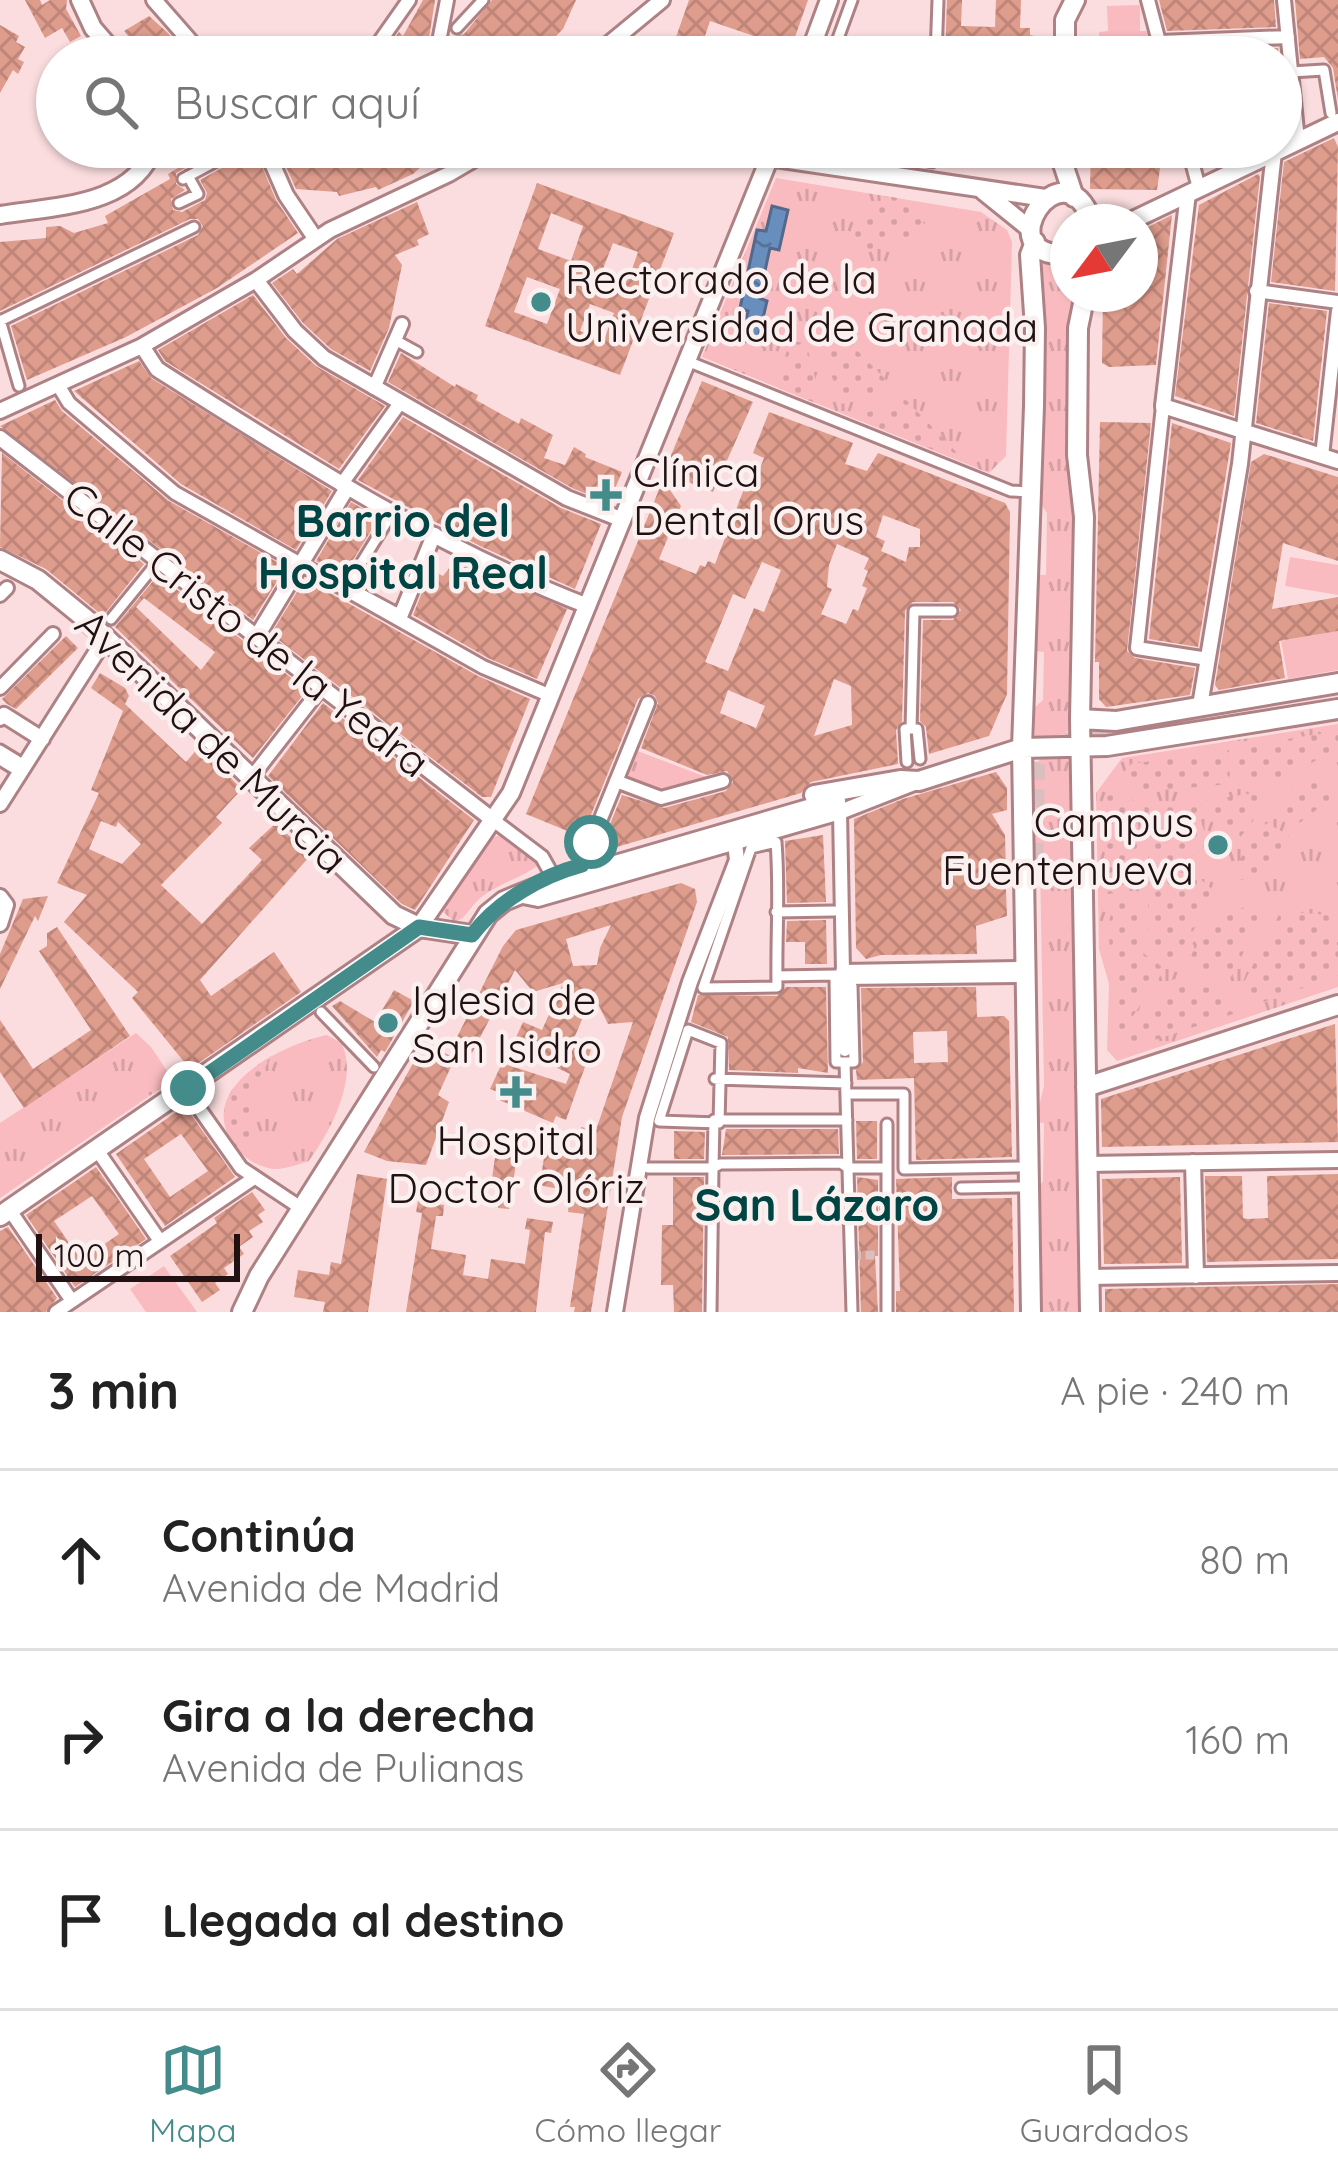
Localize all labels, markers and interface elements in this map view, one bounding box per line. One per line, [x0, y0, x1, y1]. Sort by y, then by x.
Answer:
search box [36, 36, 1302, 168]
icon: search [78, 69, 144, 135]
text: Buscar aquí [174, 74, 420, 130]
north arrow [1050, 204, 1158, 312]
place label: Rectorado de la Universidad de Granada [565, 252, 1038, 353]
marker: Rectorado de la Universidad de Granada [528, 289, 554, 315]
place label: Clínica Dental Orus [633, 445, 864, 546]
street label: Calle Cristo de la Yedra [54, 470, 440, 788]
marker: Clínica Dental Orus [590, 479, 622, 511]
district label: Barrio del Hospital Real [258, 492, 548, 600]
street label: Avenida de Murcia [65, 598, 359, 884]
place label: Campus Fuentenueva [942, 795, 1194, 896]
route start [564, 815, 618, 869]
marker: Campus Fuentenueva [1205, 832, 1231, 858]
place label: Iglesia de San Isidro [412, 973, 602, 1074]
marker: Iglesia de San Isidro [375, 1010, 401, 1036]
route end [161, 1061, 215, 1115]
marker: Hospital Doctor Olóriz [500, 1076, 532, 1108]
place label: Hospital Doctor Olóriz [387, 1113, 645, 1214]
district label: San Lázaro [695, 1176, 939, 1232]
scale bar [36, 1228, 240, 1281]
text: 100 m [54, 1234, 145, 1275]
text: 3 min [48, 1358, 179, 1422]
text: A pie · 240 m [1060, 1366, 1290, 1415]
text: Continúa [162, 1507, 356, 1563]
icon: ahead [48, 1527, 114, 1593]
text: 80 m [1200, 1535, 1290, 1584]
text: Avenida de Madrid [162, 1563, 500, 1612]
text: Gira a la derecha [162, 1687, 536, 1743]
icon: right [48, 1707, 114, 1773]
text: 160 m [1185, 1715, 1290, 1764]
text: Avenida de Pulianas [162, 1743, 524, 1792]
icon: arrive [48, 1887, 114, 1953]
text: Llegada al destino [162, 1892, 565, 1948]
tab: Mapa [149, 2037, 236, 2150]
tab: Cómo llegar [535, 2037, 722, 2150]
tab: Guardados [1020, 2037, 1189, 2150]

